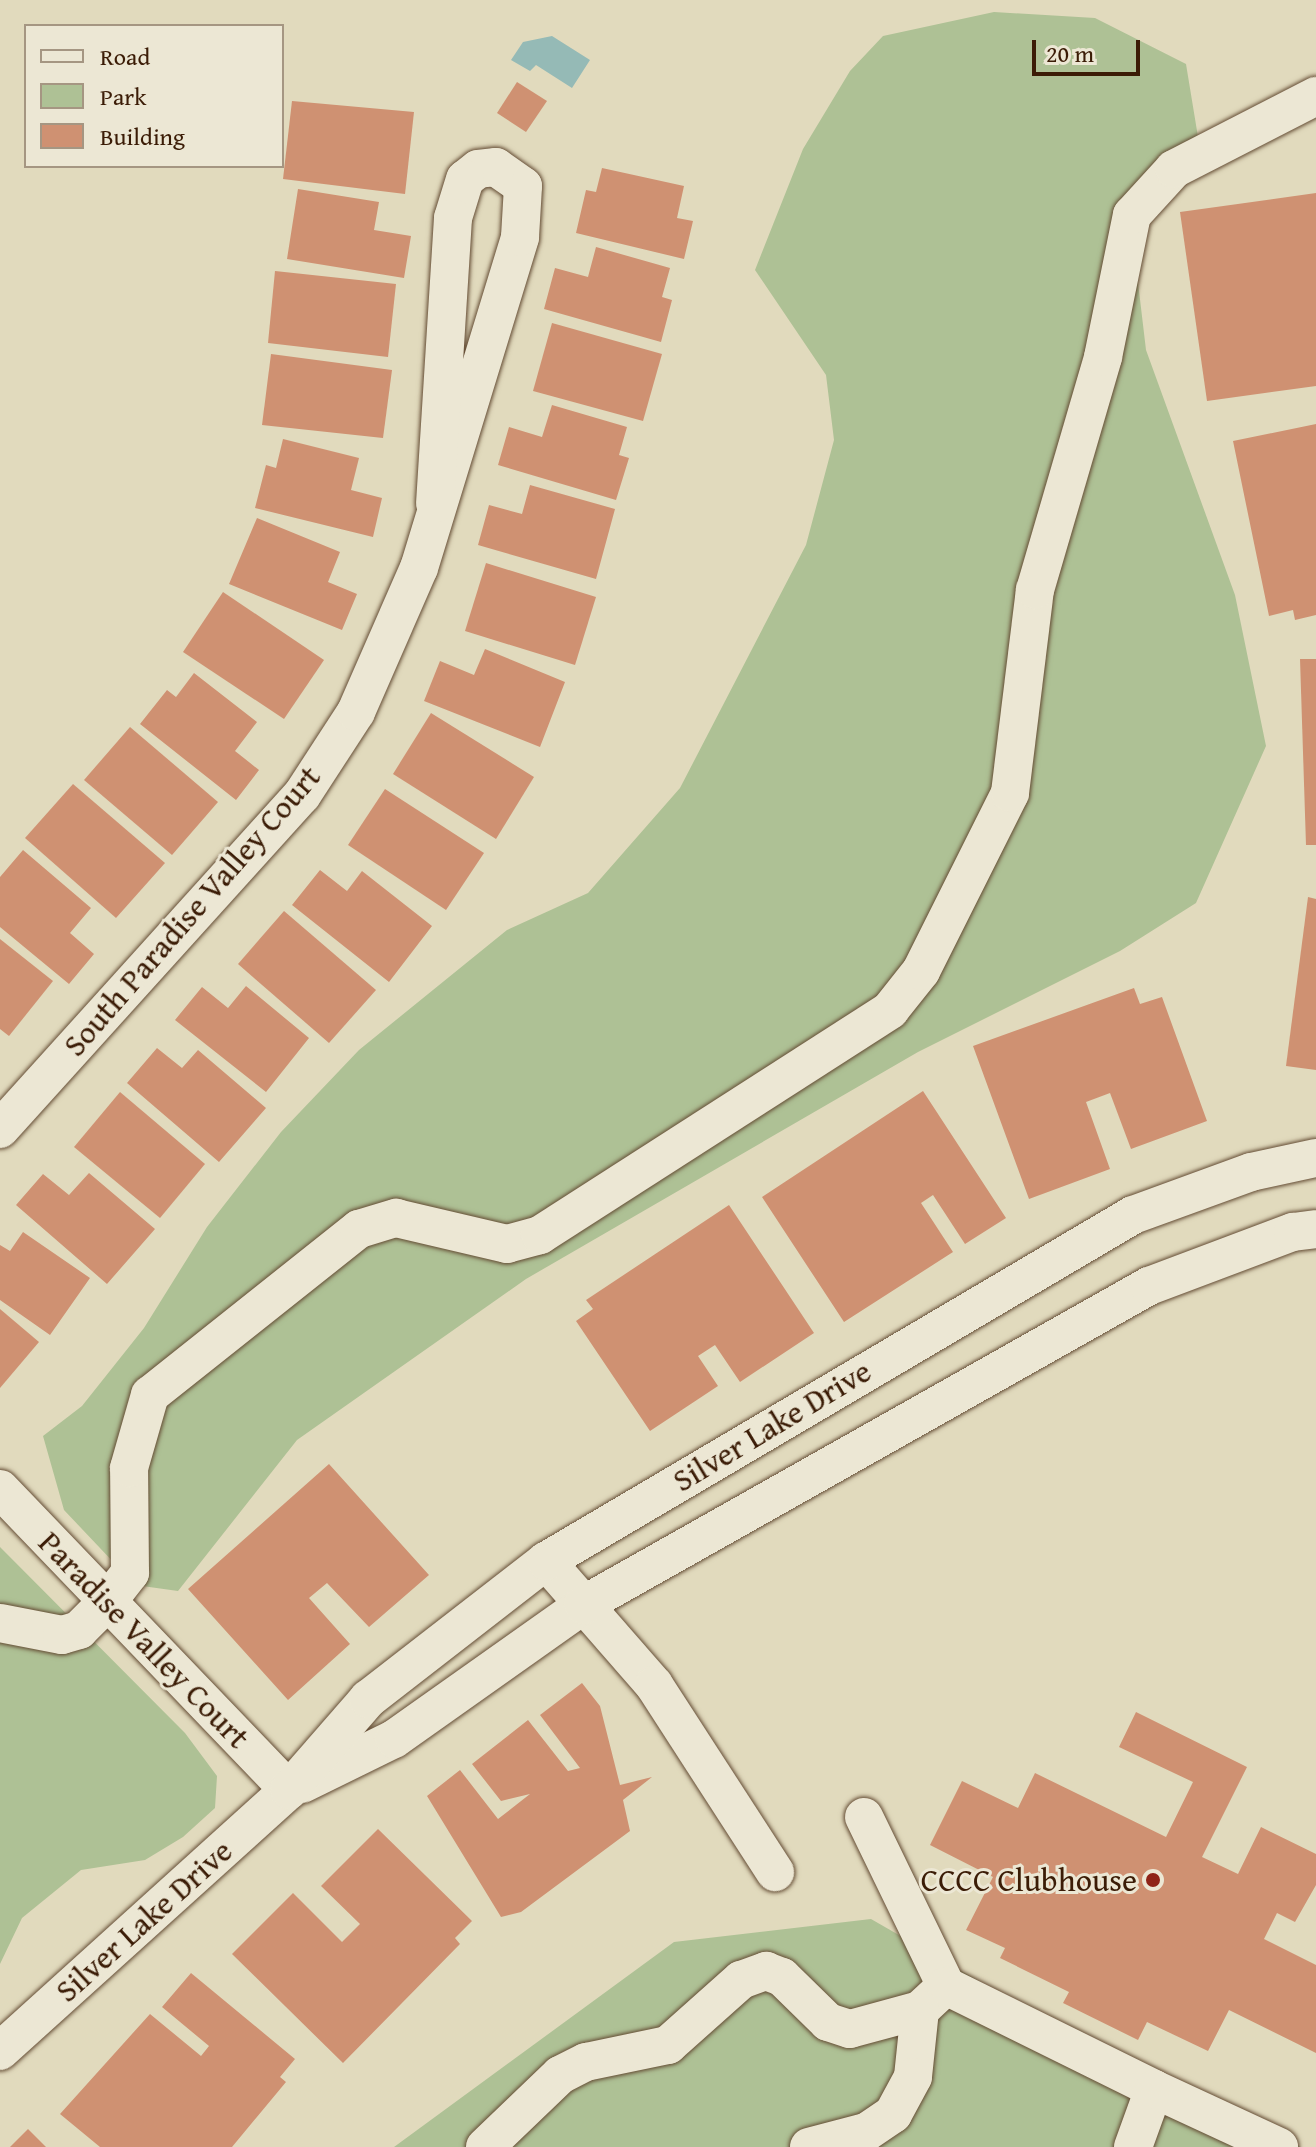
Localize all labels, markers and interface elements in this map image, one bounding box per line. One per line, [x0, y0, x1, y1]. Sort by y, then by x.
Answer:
legend [24, 24, 284, 168]
scale bar [1036, 24, 1144, 74]
text: 20 m [1046, 36, 1094, 71]
text: Road [100, 39, 150, 74]
text: Park [100, 79, 146, 114]
text: Building [100, 119, 185, 154]
street label: South Paradise Valley Court [55, 758, 329, 1064]
street label: Silver Lake Drive [666, 1352, 878, 1500]
street label: Paradise Valley Court [31, 1523, 257, 1757]
street label: Silver Lake Drive [48, 1832, 240, 2010]
place label: CCCC Clubhouse [921, 1861, 1137, 1899]
marker: CCCC Clubhouse [1144, 1871, 1162, 1889]

